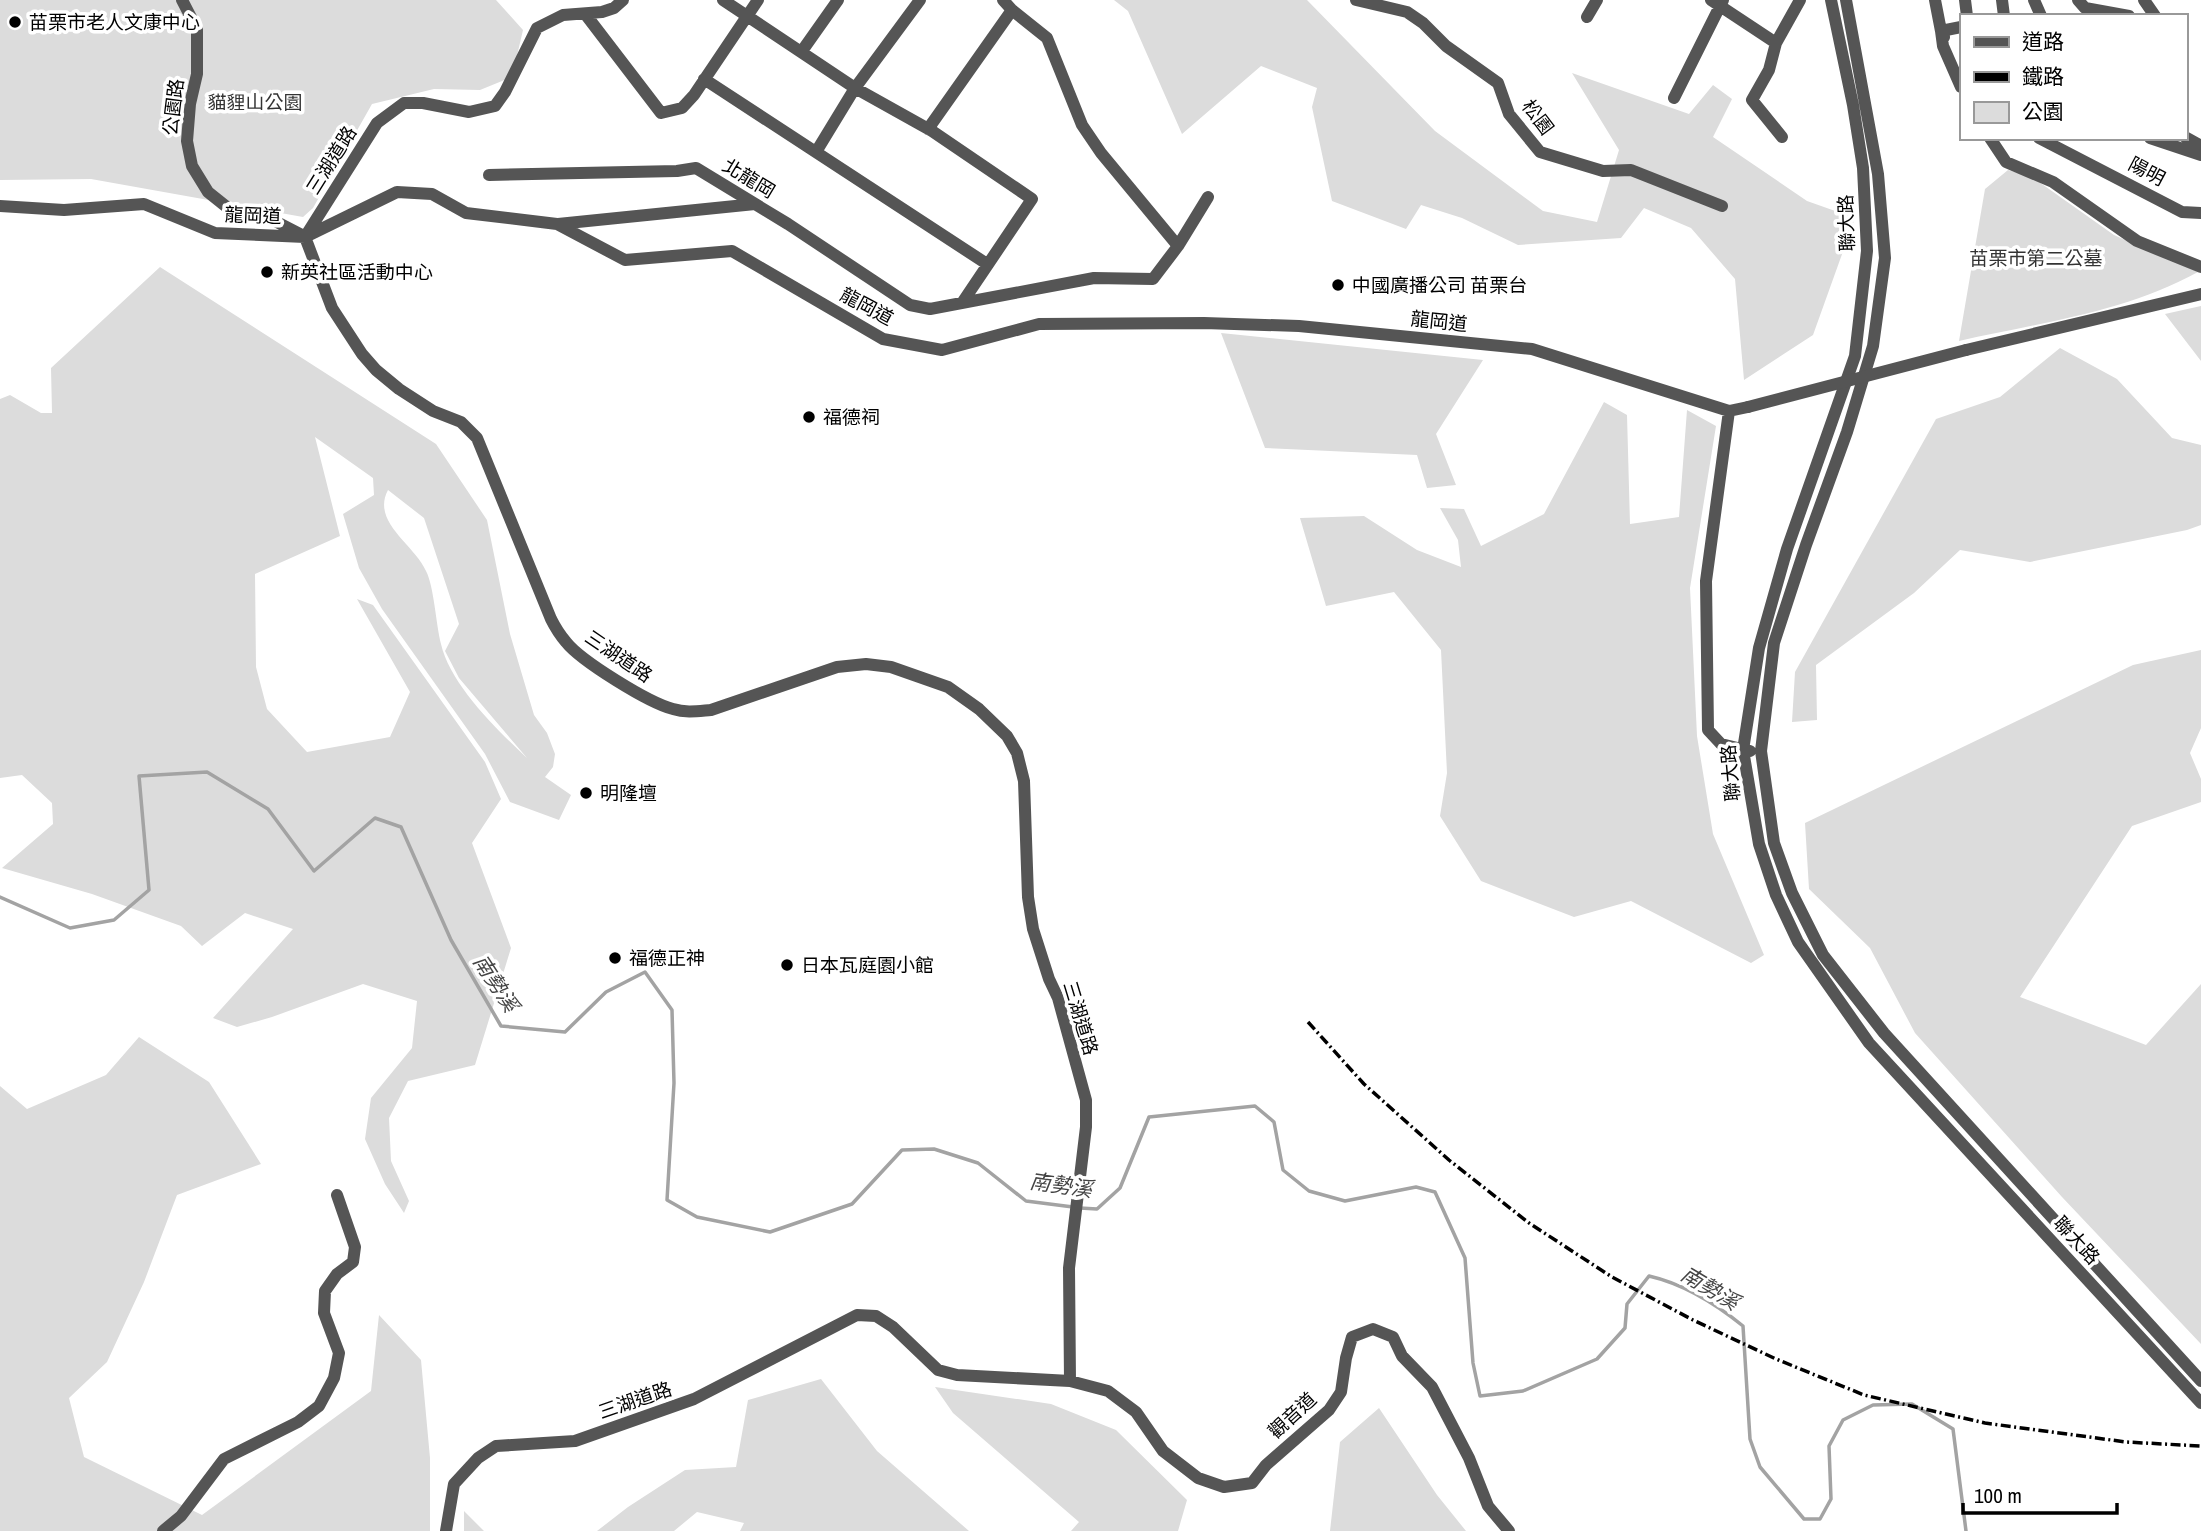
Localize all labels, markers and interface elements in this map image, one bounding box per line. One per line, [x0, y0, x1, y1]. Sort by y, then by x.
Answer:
place label: 苗栗市老人文康中心 [29, 9, 200, 35]
marker: 苗栗市老人文康中心 [7, 14, 23, 30]
legend [1960, 14, 2187, 140]
text: 道路 [2022, 27, 2064, 56]
text: 鐵路 [2022, 62, 2064, 91]
street label: 公園路 [157, 77, 189, 137]
park label: 貓貍山公園 [207, 89, 303, 115]
street label: 松園 [1516, 94, 1560, 140]
text: 公園 [2022, 97, 2064, 126]
street label: 三湖道路 [300, 121, 362, 199]
street label: 陽明 [2124, 151, 2170, 191]
street label: 北龍岡 [718, 152, 780, 204]
street label: 聯大路 [1832, 194, 1860, 252]
street label: 龍岡道 [224, 201, 282, 229]
park label: 苗栗市第二公墓 [1969, 245, 2103, 271]
place label: 新英社區活動中心 [281, 259, 433, 285]
marker: 新英社區活動中心 [259, 264, 275, 280]
place label: 中國廣播公司 苗栗台 [1352, 272, 1527, 298]
marker: 中國廣播公司 苗栗台 [1330, 277, 1346, 293]
street label: 龍岡道 [836, 281, 898, 331]
street label: 龍岡道 [1409, 305, 1469, 337]
place label: 福德祠 [823, 404, 880, 430]
marker: 福德祠 [801, 409, 817, 425]
street label: 三湖道路 [580, 624, 658, 688]
street label: 聯大路 [1715, 743, 1745, 803]
place label: 明隆壇 [600, 780, 657, 806]
marker: 明隆壇 [578, 785, 594, 801]
place label: 福德正神 [629, 945, 705, 971]
water label: 南勢溪 [467, 949, 527, 1020]
marker: 福德正神 [607, 950, 623, 966]
place label: 日本瓦庭園小館 [801, 952, 934, 978]
marker: 日本瓦庭園小館 [779, 957, 795, 973]
street label: 三湖道路 [1057, 978, 1105, 1058]
water label: 南勢溪 [1028, 1166, 1097, 1204]
street label: 聯大路 [2048, 1210, 2106, 1270]
water label: 南勢溪 [1676, 1259, 1747, 1318]
street label: 三湖道路 [595, 1375, 675, 1425]
street label: 觀音道 [1262, 1386, 1322, 1444]
scale bar [1963, 1472, 2117, 1516]
text: 100 m [1974, 1481, 2022, 1510]

